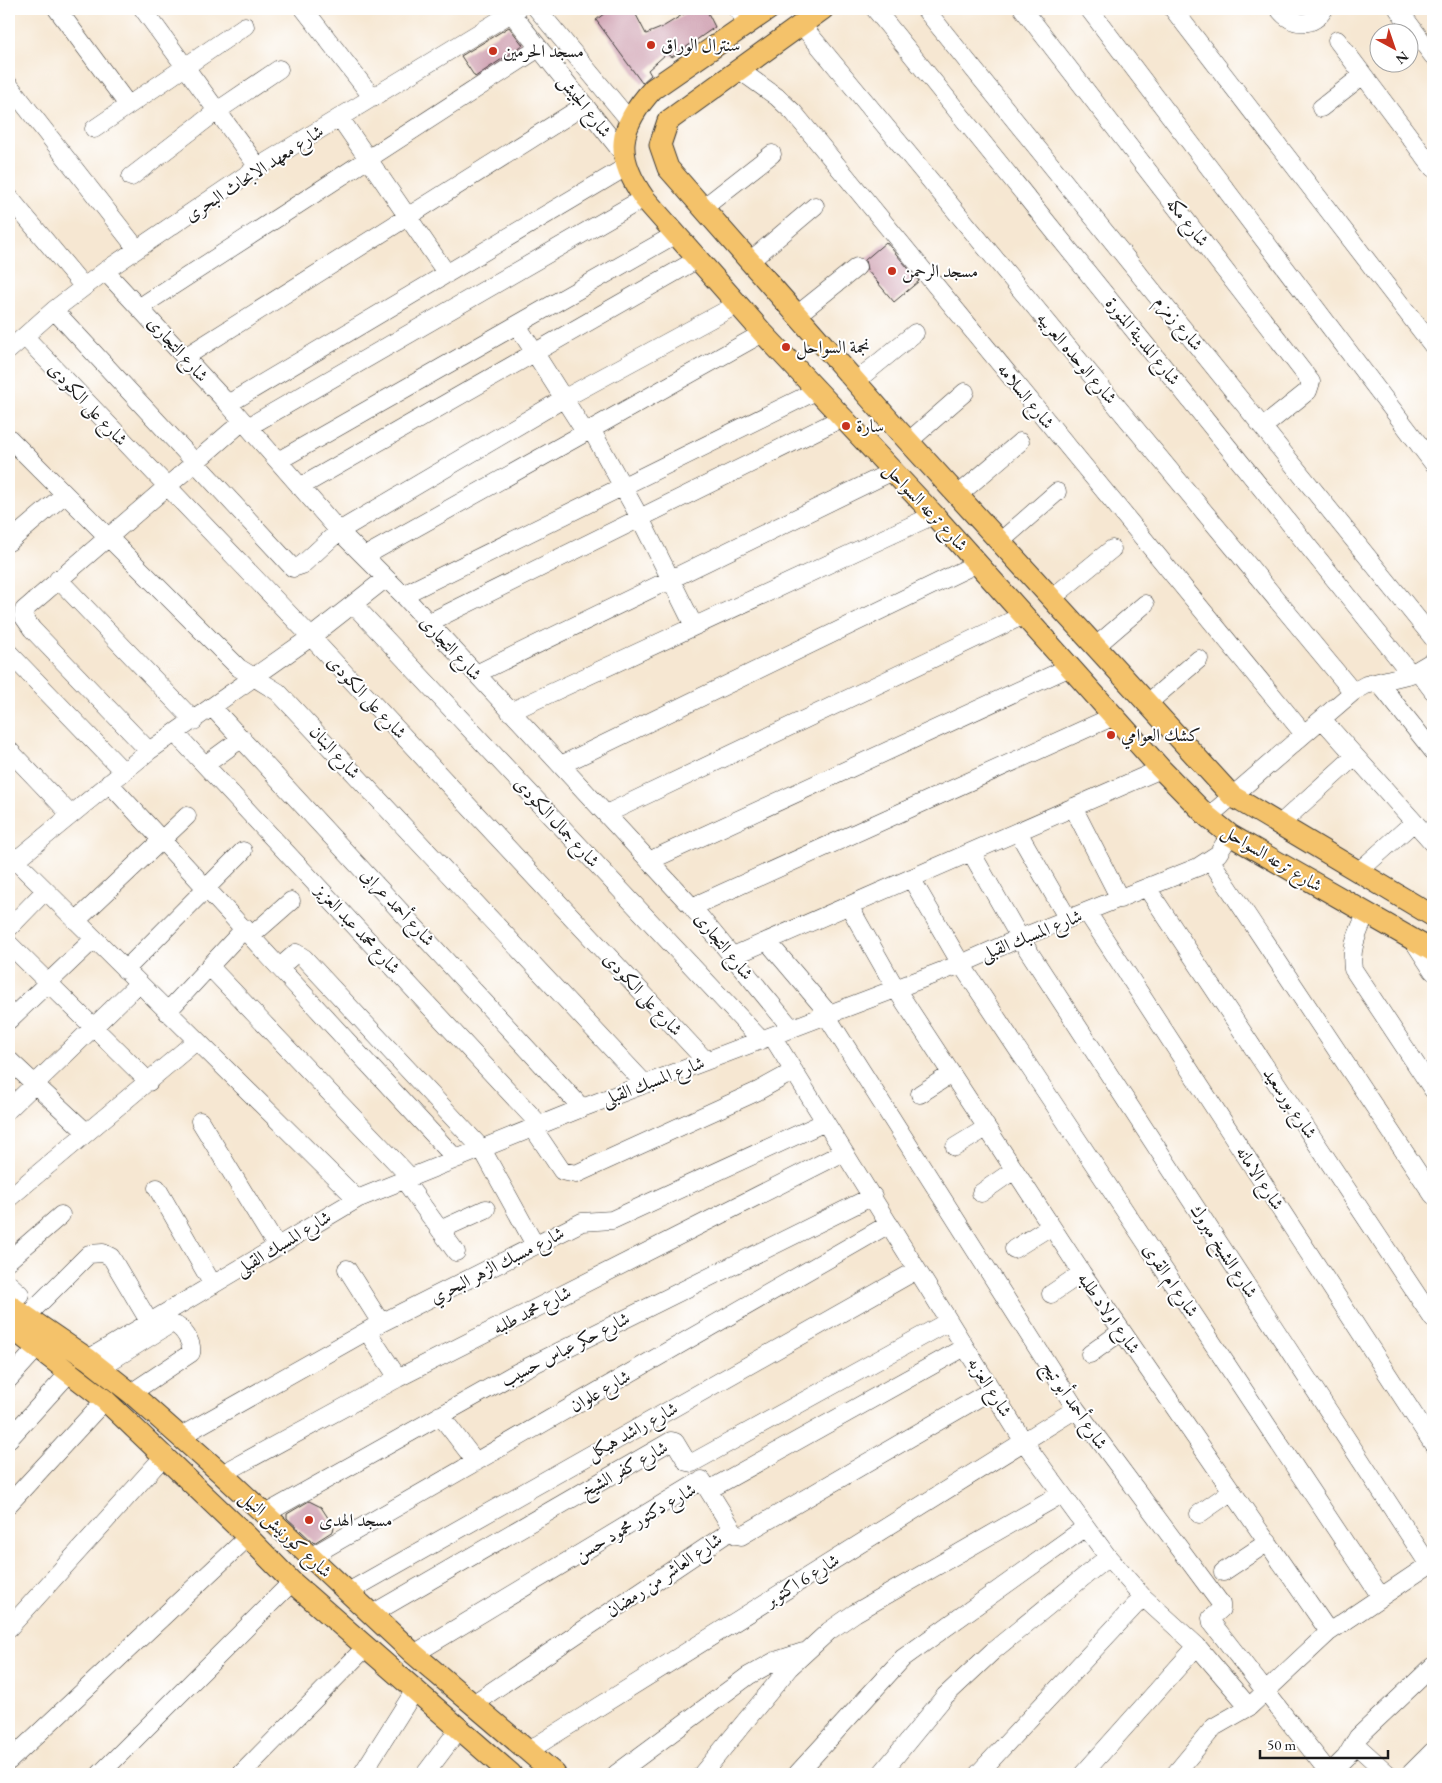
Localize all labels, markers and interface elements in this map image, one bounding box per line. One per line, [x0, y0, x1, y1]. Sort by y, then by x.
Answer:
north arrow [1370, 22, 1420, 72]
place label: سنترال الوراق [661, 33, 741, 56]
place label: مسجد الحرمين [503, 39, 584, 63]
marker: سنترال الوراق [645, 39, 657, 51]
marker: مسجد الحرمين [487, 45, 499, 57]
text: N [1392, 47, 1412, 69]
street label: شارع الجيش [550, 69, 617, 144]
street label: شارع معهد الابحاث البحرى [180, 119, 330, 230]
street label: شارع مكه [1159, 192, 1215, 253]
place label: مسجد الرحمن [902, 259, 978, 283]
marker: مسجد الرحمن [886, 265, 898, 277]
street label: شارع زمزم [1146, 290, 1209, 358]
street label: شارع المدينة المنورة [1098, 292, 1186, 392]
street label: شارع الوحده العربيه [1029, 307, 1123, 411]
street label: شارع التجارى [140, 311, 214, 389]
place label: نجمة السواحل [796, 335, 870, 360]
marker: نجمة السواحل [780, 341, 792, 353]
street label: شارع على الكودى [41, 357, 133, 453]
street label: شارع السلامه [990, 358, 1060, 436]
place label: سارة [856, 414, 884, 437]
marker: سارة [840, 420, 852, 432]
street label: شارع ترعه السواحل [876, 457, 973, 559]
street label: شارع التجارى [412, 610, 487, 688]
street label: شارع على الكودى [320, 650, 412, 746]
street label: شارع البنان [302, 720, 366, 786]
place label: كشك العوامي [1121, 723, 1201, 750]
marker: كشك العوامي [1105, 729, 1117, 741]
street label: شارع جمال الكودى [507, 772, 605, 875]
street label: شارع ترعه السواحل [1216, 819, 1327, 900]
street label: شارع أحمد عرابى [353, 862, 441, 953]
street label: شارع محمد عبد العزيز [306, 877, 406, 981]
street label: شارع المسبك القبلى [976, 904, 1087, 969]
street label: شارع التجارى [687, 907, 759, 987]
street label: شارع على الكودى [596, 947, 688, 1043]
street label: شارع المسبك القبلى [598, 1050, 709, 1114]
street label: شارع بورسعيد [1255, 1063, 1323, 1145]
street label: شارع الامانه [1228, 1141, 1290, 1216]
street label: شارع الشيخ مبروك [1181, 1199, 1263, 1305]
street label: شارع المسبك القبلى [230, 1205, 337, 1284]
street label: شارع مسبك الزهر البحري [426, 1221, 570, 1312]
street label: شارع ام القرى [1134, 1238, 1205, 1324]
street label: شارع اولاد طلبه [1070, 1268, 1146, 1360]
street label: شارع محمد طلبه [489, 1280, 577, 1343]
street label: شارع حكر عباس حسيب [496, 1306, 635, 1395]
street label: شارع العزبه [960, 1352, 1018, 1423]
street label: شارع أحمد أبو تيج [1033, 1355, 1114, 1456]
street label: شارع علوان [565, 1364, 636, 1421]
street label: شارع راشد هيكل [582, 1396, 683, 1469]
street label: شارع كفر الشيخ [576, 1435, 674, 1506]
street label: شارع دكتور محمود حسن [570, 1477, 702, 1569]
street label: شارع كورنيش النيل [233, 1485, 337, 1585]
place label: مسجد الهدى [319, 1508, 392, 1531]
marker: مسجد الهدى [303, 1514, 315, 1526]
street label: شارع العاشر من رمضان [601, 1527, 729, 1625]
street label: شارع 6 اكتوبر [759, 1548, 845, 1616]
scale bar [1260, 1728, 1387, 1760]
text: 50 m [1267, 1735, 1296, 1754]

